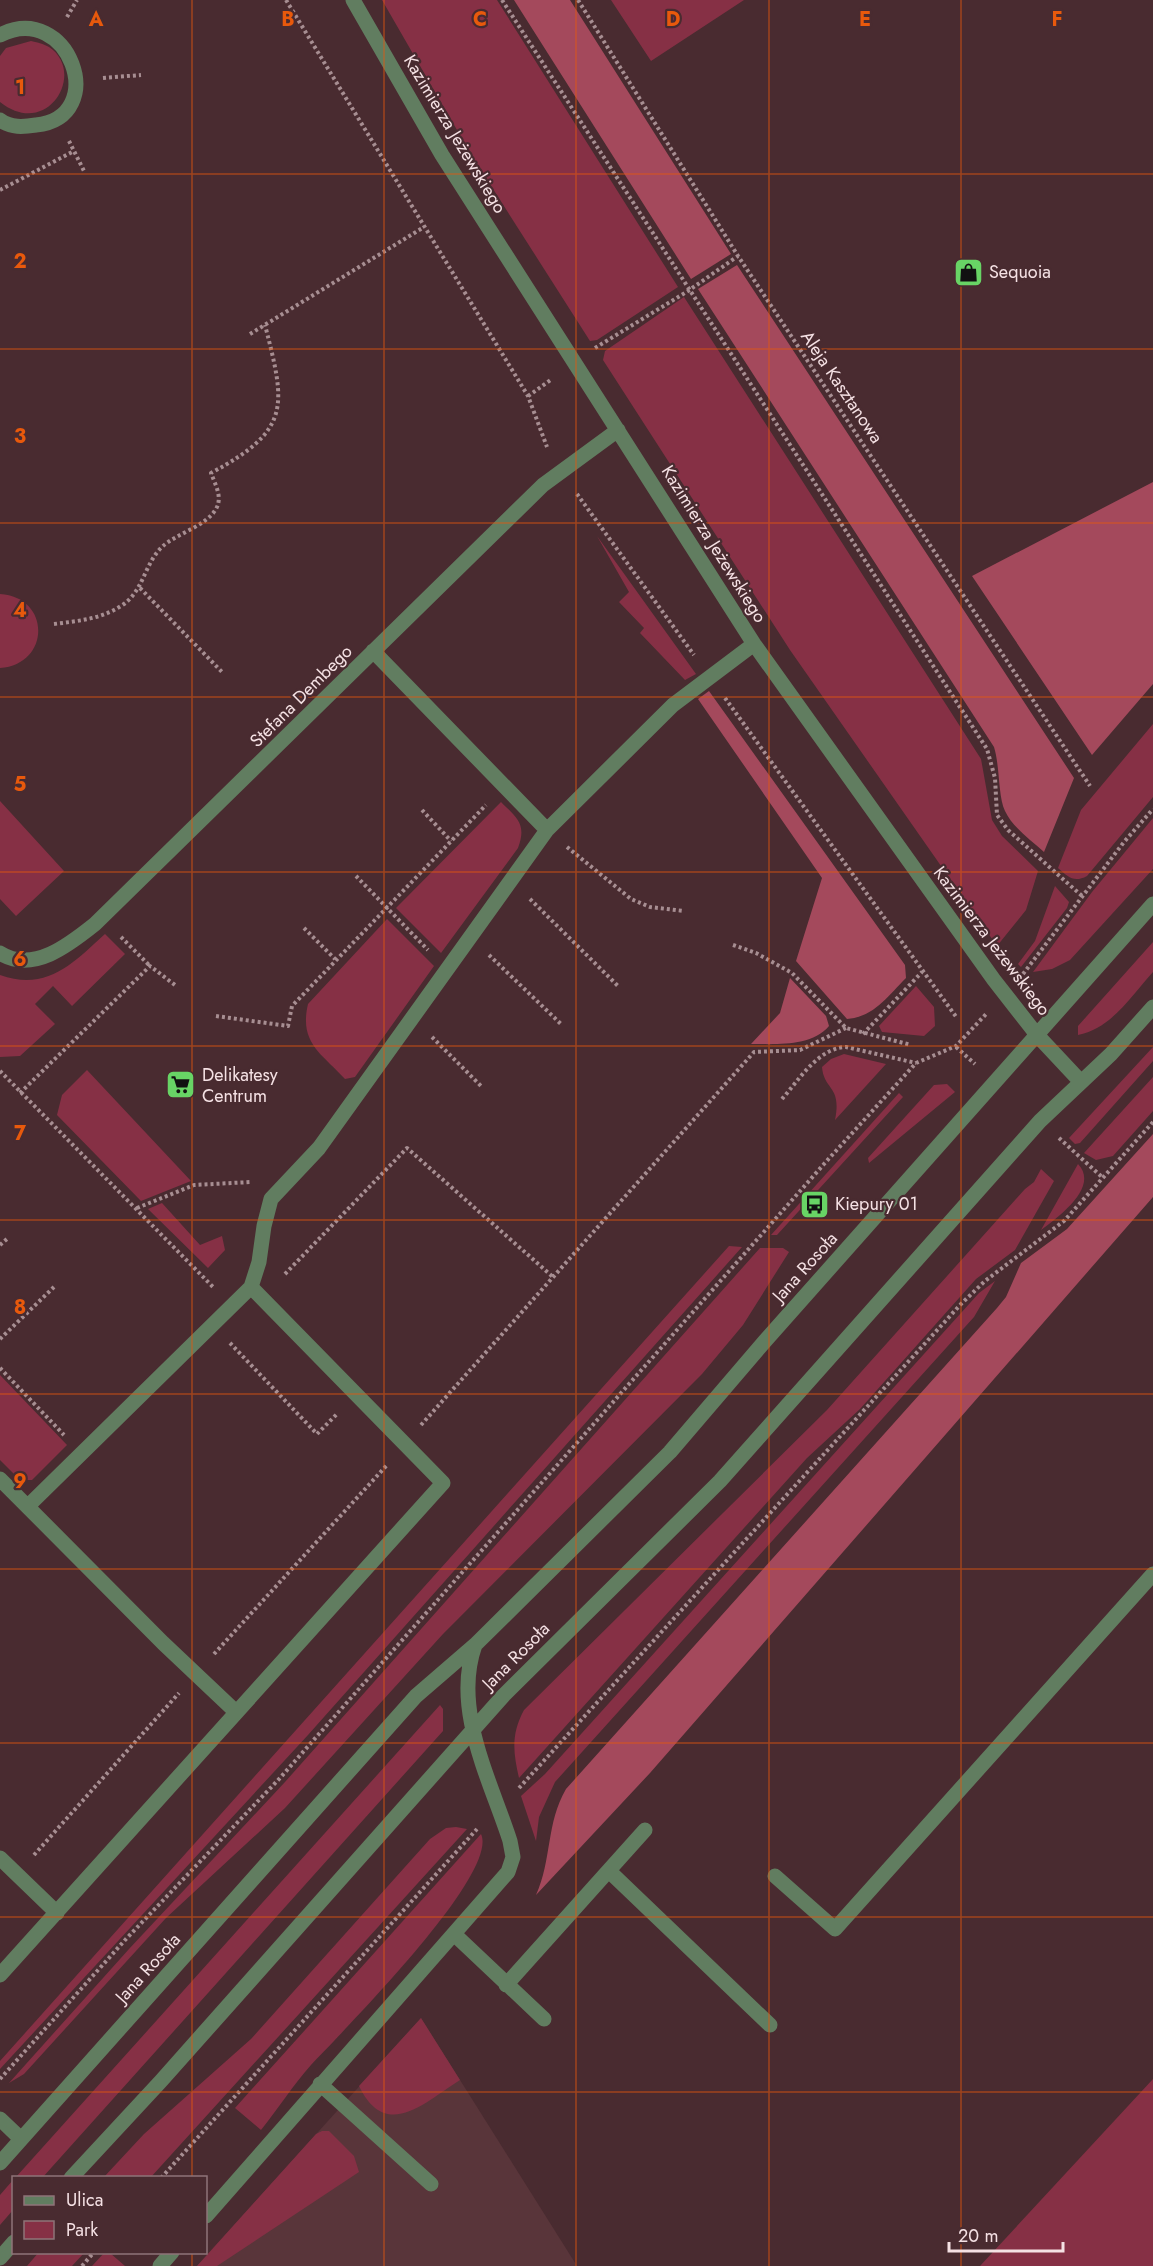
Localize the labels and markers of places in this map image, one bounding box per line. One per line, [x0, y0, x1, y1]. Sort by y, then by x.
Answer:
shop icon: Sequoia [952, 256, 984, 288]
place label: Sequoia [989, 259, 1051, 285]
place label: Delikatesy Centrum [202, 1062, 278, 1109]
supermarket icon: Delikatesy Centrum [165, 1069, 197, 1101]
bus stop icon: Kiepury 01 [798, 1188, 830, 1220]
place label: Kiepury 01 [835, 1191, 918, 1217]

